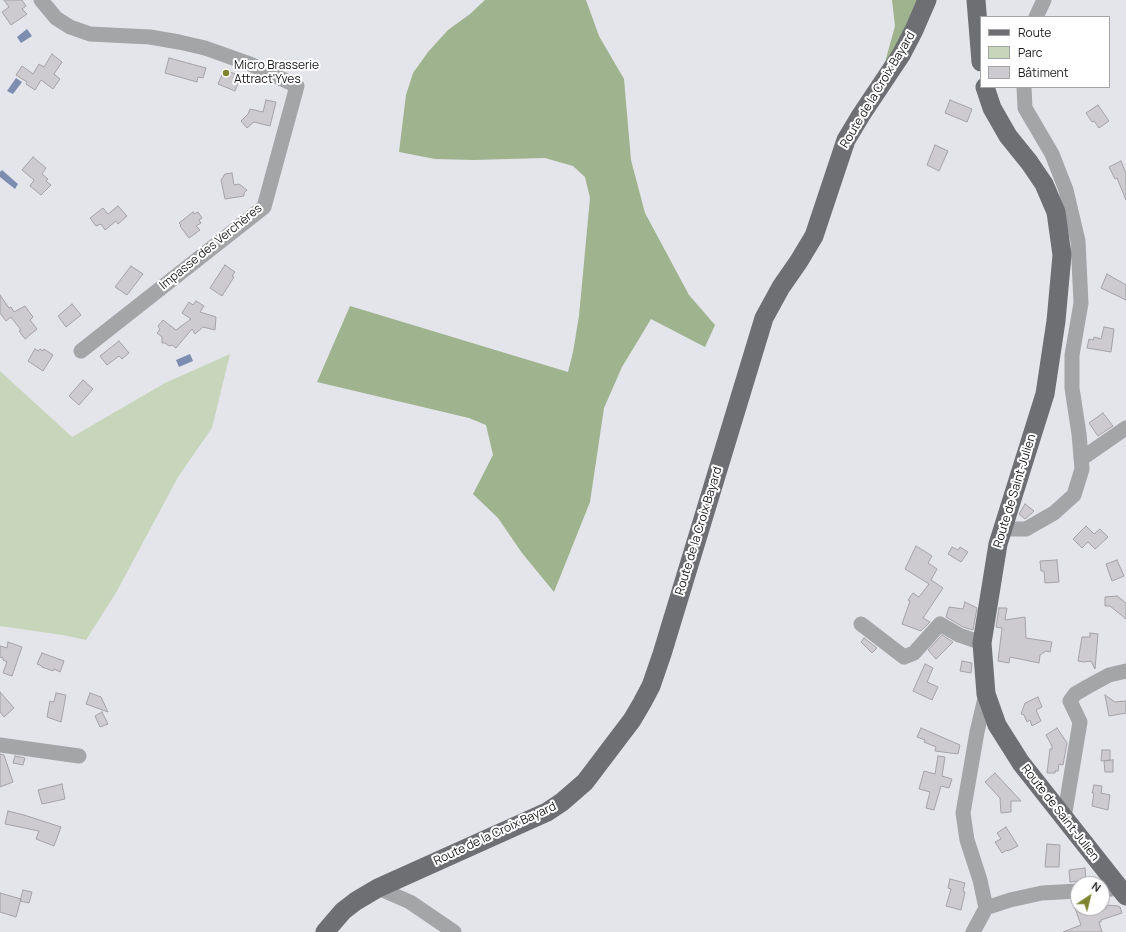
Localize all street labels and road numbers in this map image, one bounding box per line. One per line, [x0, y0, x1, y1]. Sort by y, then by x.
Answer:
street label: Route de la Croix Bayard [837, 29, 919, 151]
street label: Impasse des Verchères [157, 201, 265, 293]
street label: Route de Saint-Julien [991, 432, 1039, 550]
street label: Route de la Croix Bayard [673, 465, 725, 597]
street label: Route de Saint-Julien [1018, 762, 1102, 864]
street label: Route de la Croix Bayard [432, 799, 558, 869]

